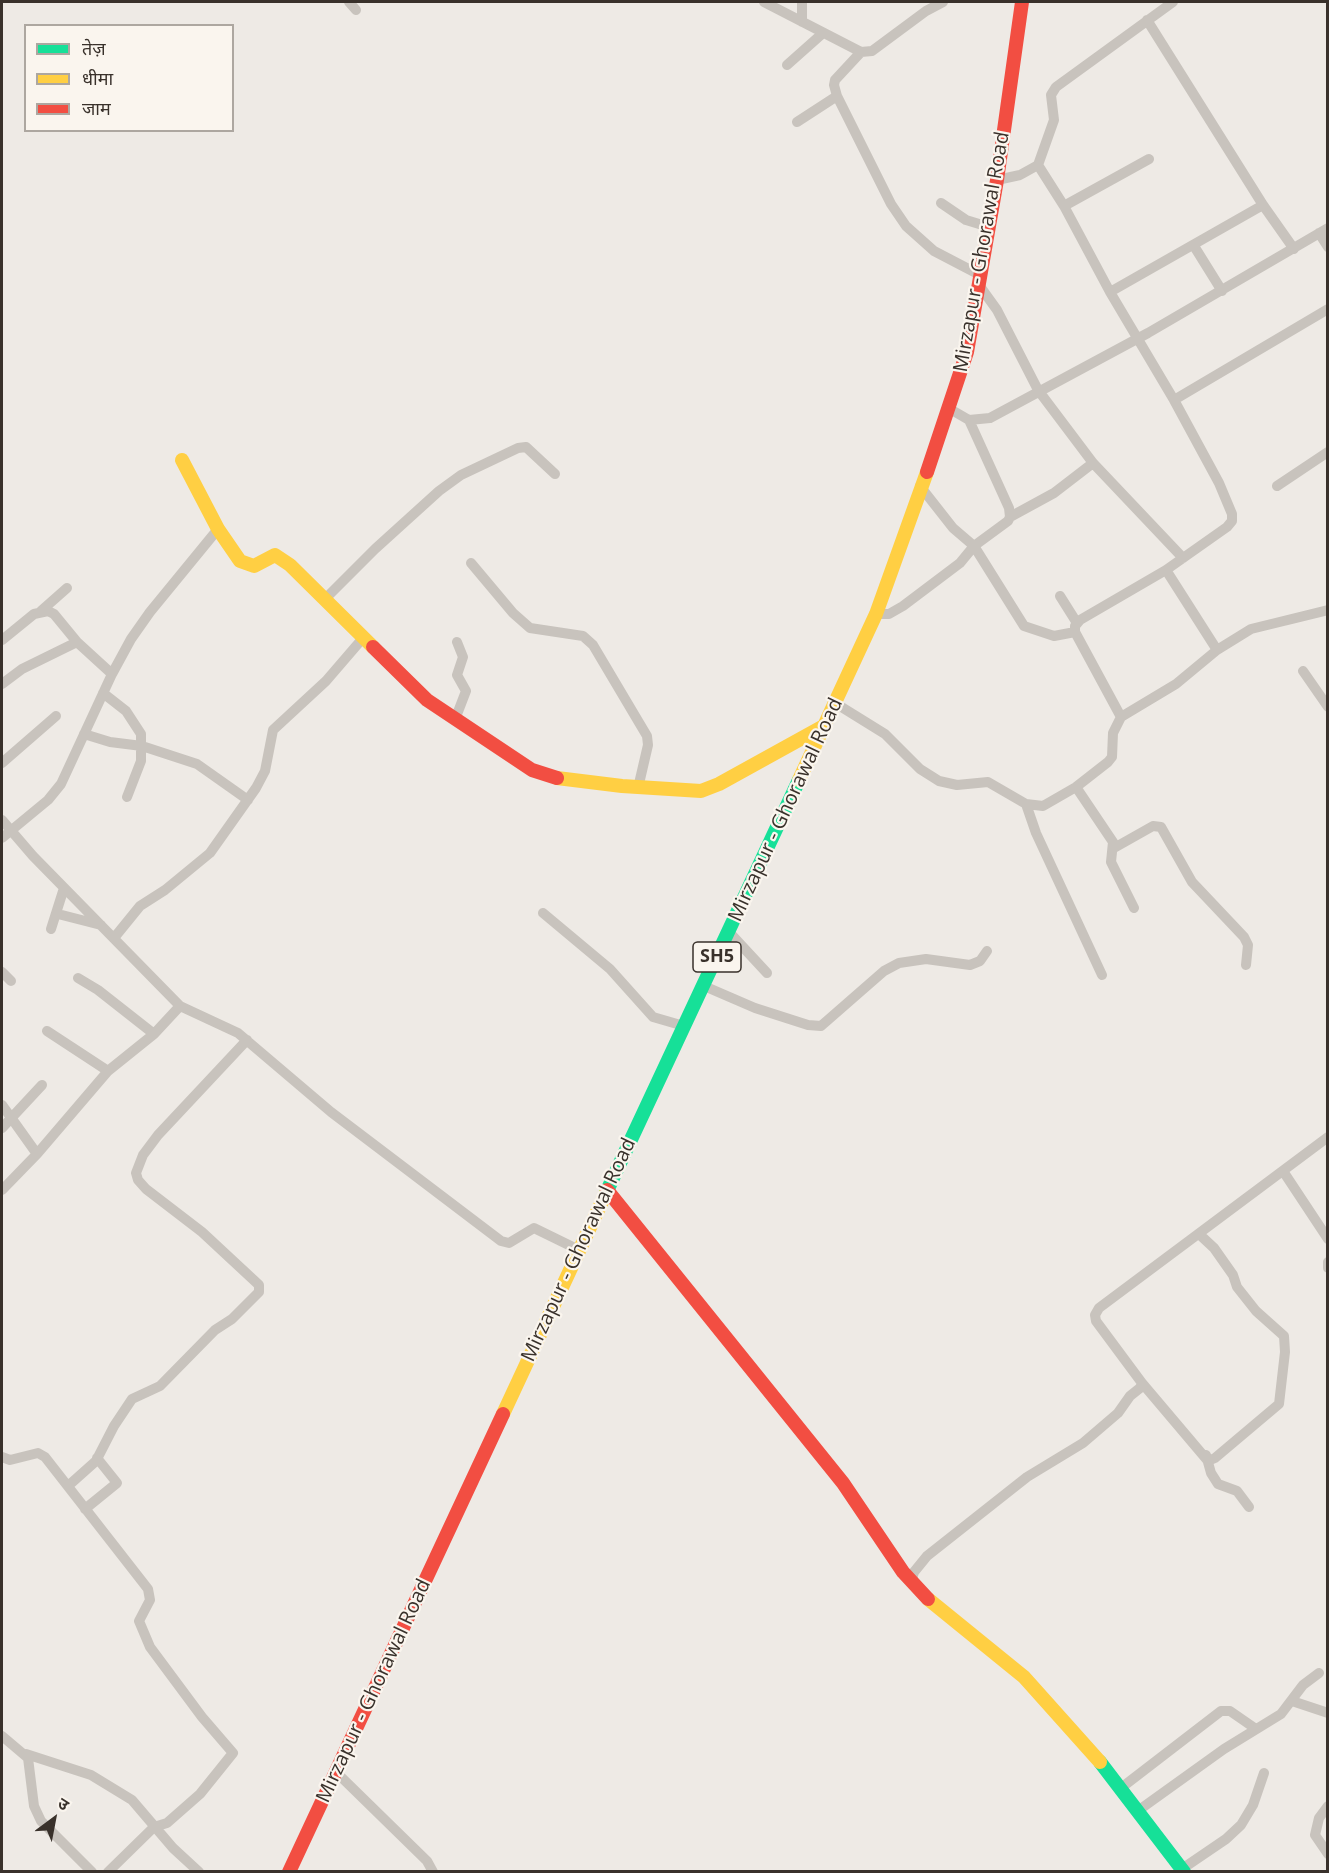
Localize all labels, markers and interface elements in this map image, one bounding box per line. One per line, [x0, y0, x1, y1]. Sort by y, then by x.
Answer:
legend [24, 24, 234, 132]
text: तेज़ [82, 36, 106, 60]
text: धीमा [82, 66, 113, 90]
text: जाम [82, 96, 111, 120]
street label: Mirzapur - Ghorawal Road [949, 130, 1015, 374]
street label: Mirzapur - Ghorawal Road [724, 694, 848, 926]
road number: SH5 [693, 942, 741, 972]
street label: Mirzapur - Ghorawal Road [517, 1134, 641, 1366]
street label: Mirzapur - Ghorawal Road [312, 1575, 436, 1807]
north arrow [24, 1789, 84, 1849]
text: उ [54, 1792, 73, 1816]

